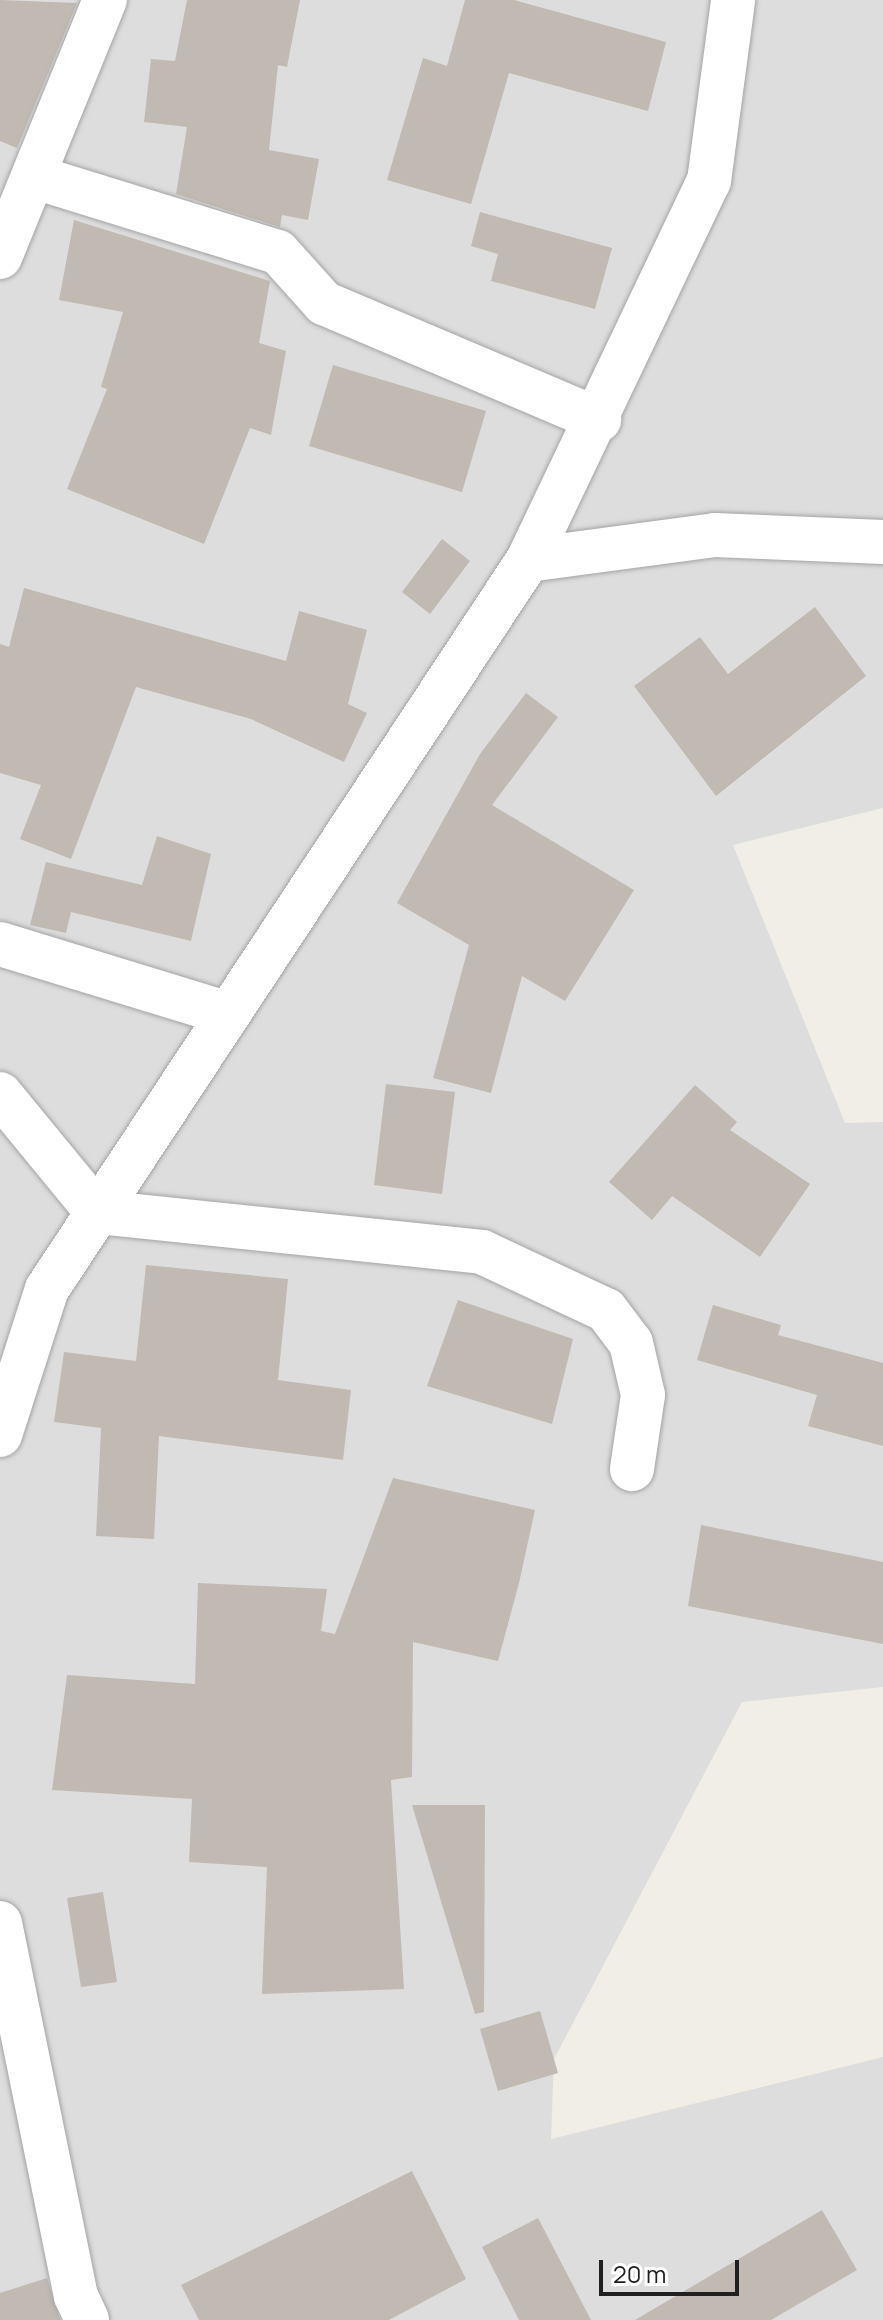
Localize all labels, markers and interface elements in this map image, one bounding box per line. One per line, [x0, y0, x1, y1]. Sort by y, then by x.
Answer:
scale bar [603, 2244, 743, 2294]
text: 20 m [613, 2257, 666, 2290]

